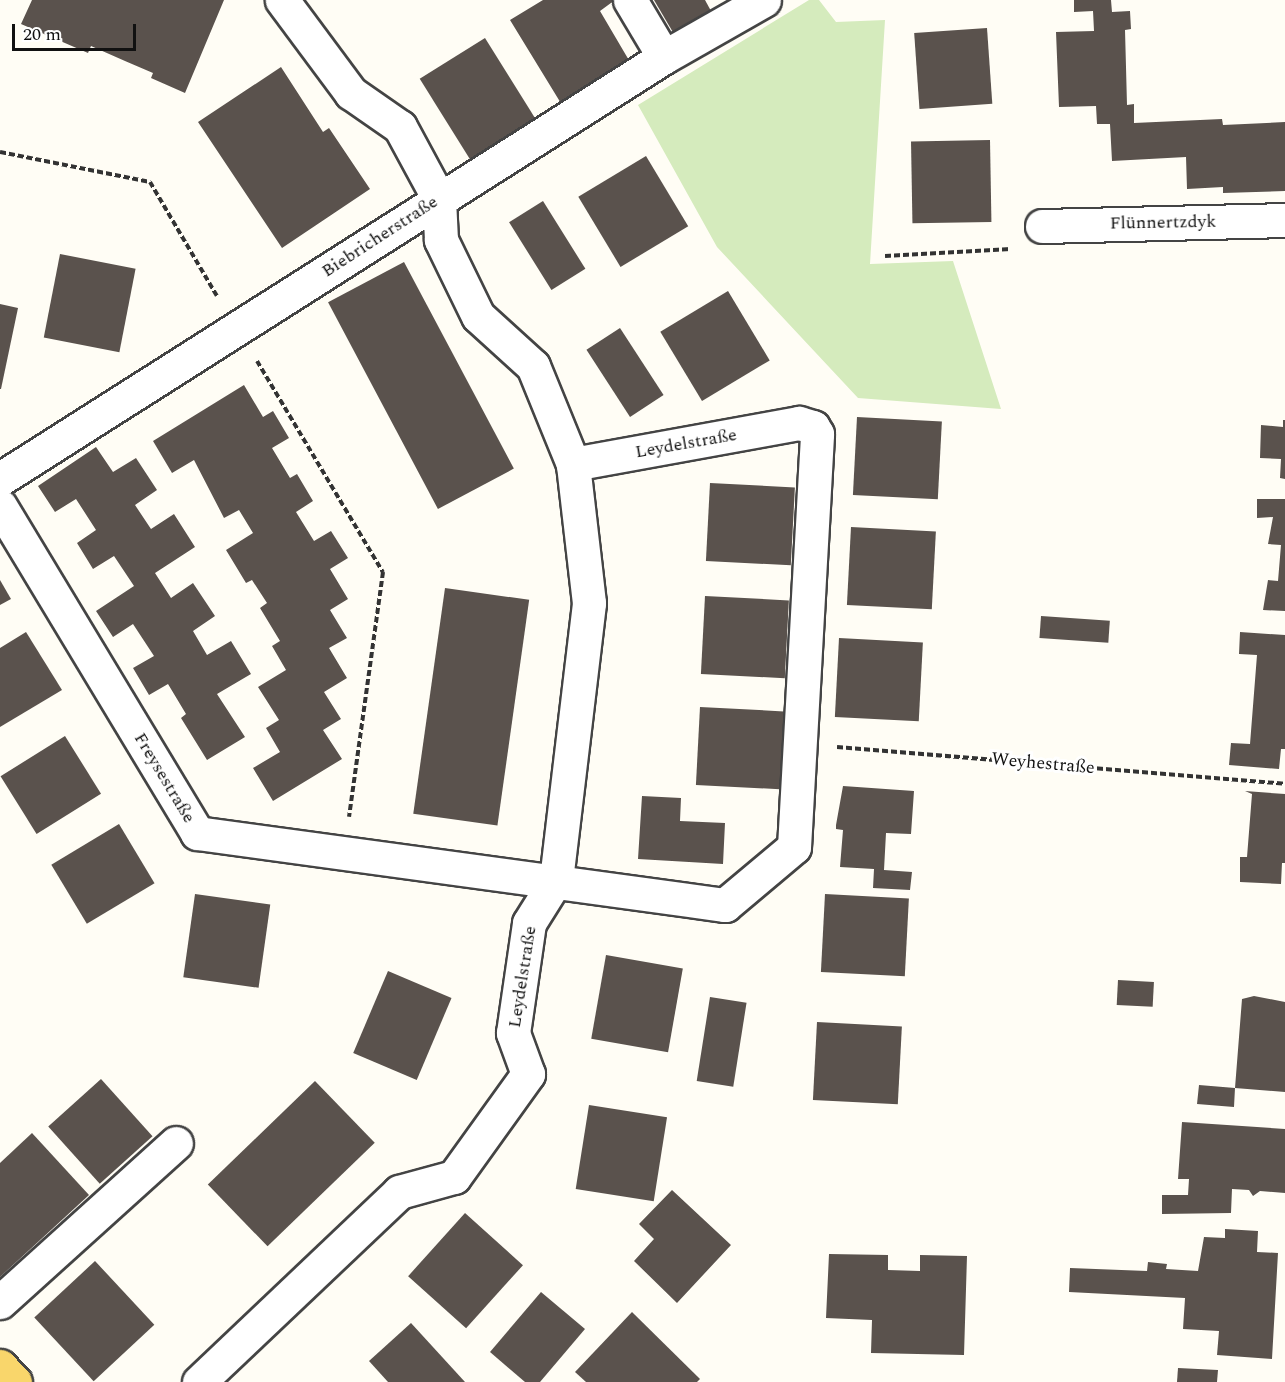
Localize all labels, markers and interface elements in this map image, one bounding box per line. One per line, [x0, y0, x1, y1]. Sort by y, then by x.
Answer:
scale bar [15, 12, 140, 50]
text: 20 m [23, 21, 61, 48]
street label: Biebricherstraße [318, 191, 442, 283]
street label: Flünnertzdyk [1110, 211, 1216, 235]
street label: Leydelstraße [634, 424, 738, 464]
street label: Freysestraße [129, 729, 199, 827]
street label: Weyhestraße [990, 749, 1096, 779]
street label: Leydelstraße [504, 925, 542, 1029]

